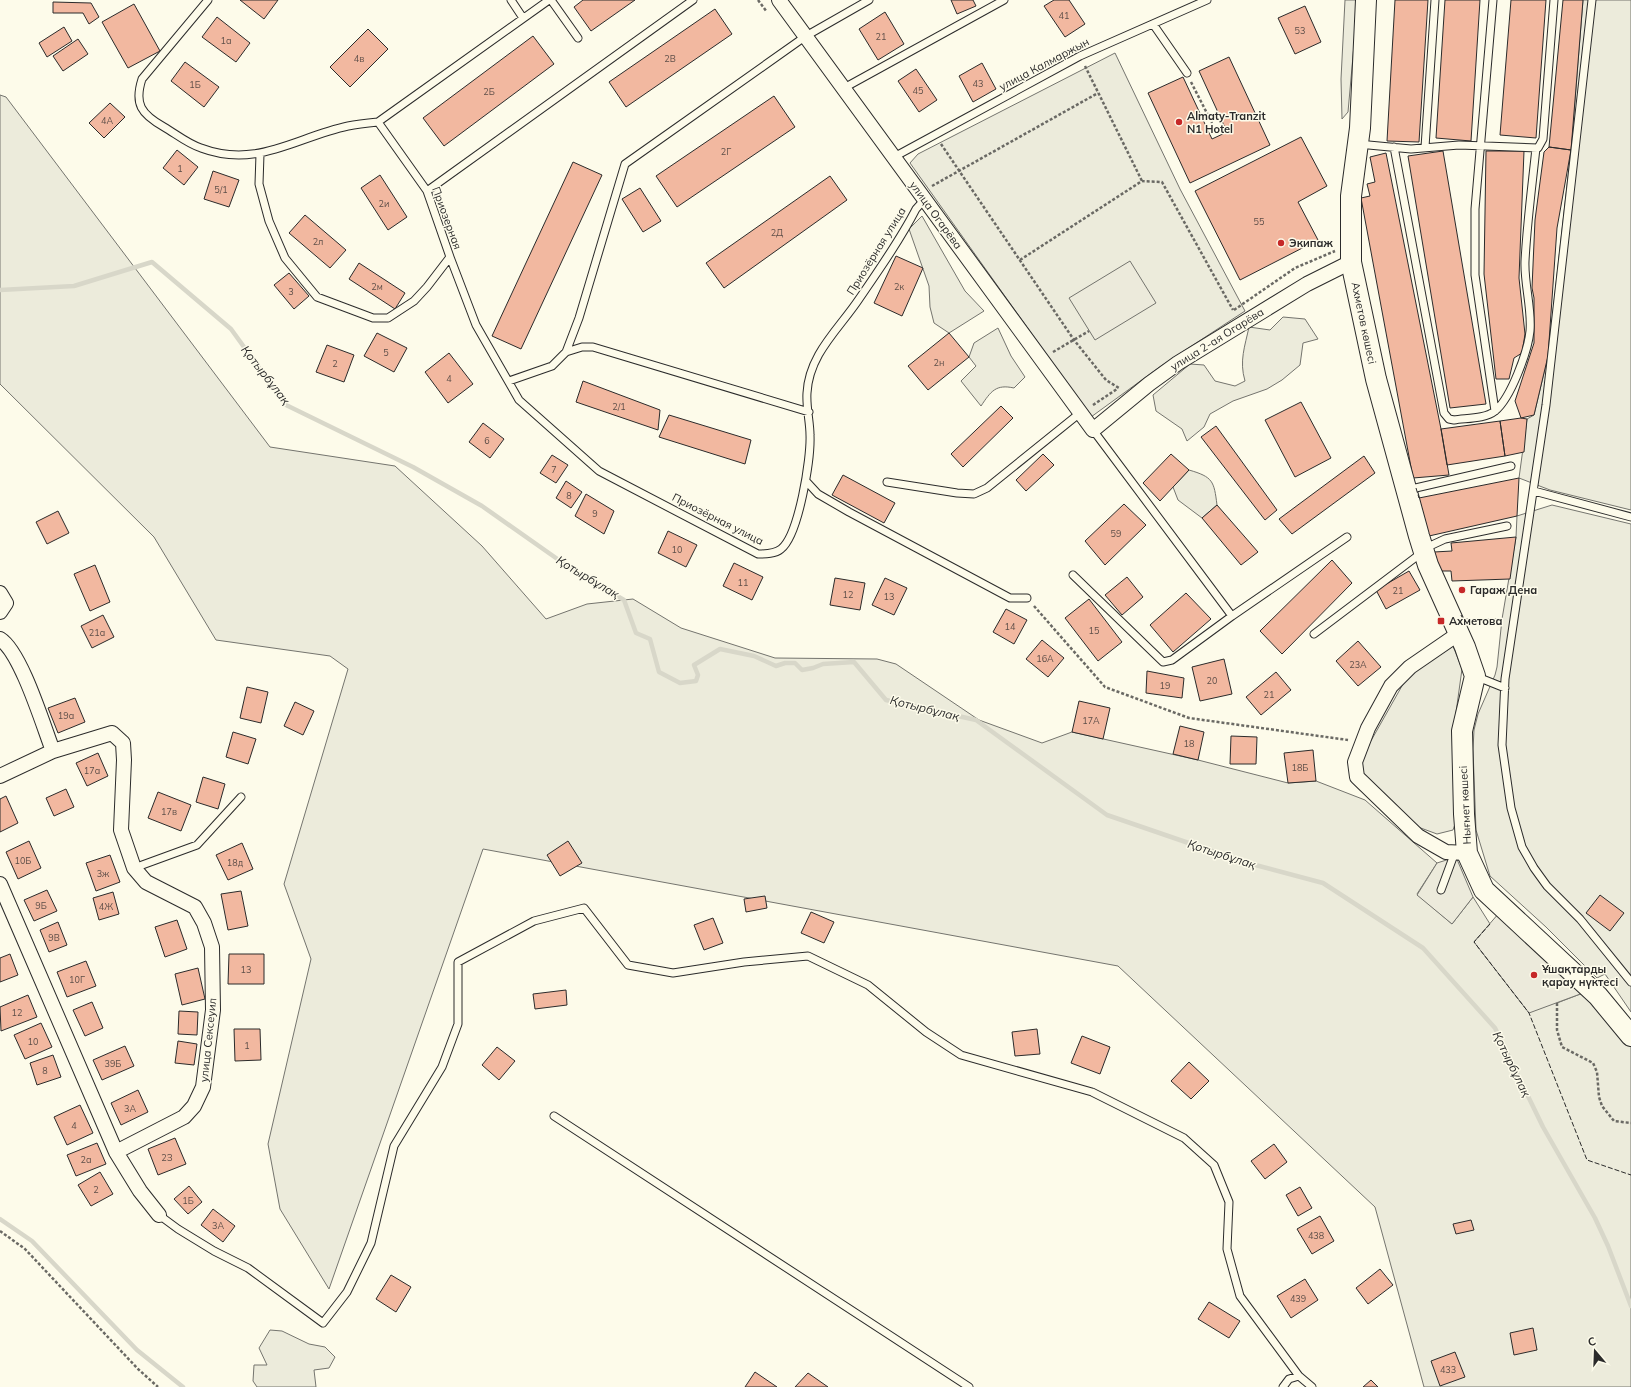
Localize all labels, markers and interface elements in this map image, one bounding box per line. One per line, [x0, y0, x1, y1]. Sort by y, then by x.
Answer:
house number: 41 [1059, 10, 1069, 21]
house number: 53 [1295, 25, 1305, 36]
house number: 21 [876, 31, 886, 42]
street label: улица Калмаржын [997, 34, 1091, 94]
house number: 1а [221, 35, 231, 46]
house number: 4в [354, 53, 364, 64]
house number: 2В [664, 53, 676, 64]
house number: 43 [973, 78, 983, 89]
house number: 1Б [189, 79, 201, 90]
house number: 45 [913, 85, 924, 96]
house number: 2Б [483, 86, 495, 97]
place label: Almaty-Tranzit N1 Hotel [1187, 109, 1266, 136]
house number: 4А [101, 115, 113, 126]
marker: Almaty-Tranzit N1 Hotel [1174, 117, 1184, 127]
house number: 2Г [721, 146, 731, 157]
house number: 1 [177, 163, 183, 174]
street label: улица Огарёва [907, 178, 965, 252]
house number: 5/1 [214, 184, 228, 195]
street label: Приозерная [429, 185, 465, 251]
house number: 2и [379, 198, 389, 209]
street label: Приозёрная улица [843, 205, 909, 297]
house number: 55 [1254, 216, 1265, 227]
house number: 2Д [771, 227, 784, 238]
house number: 2л [313, 236, 323, 247]
place label: Экипаж [1289, 236, 1333, 250]
marker: Экипаж [1276, 238, 1286, 248]
house number: 2м [371, 281, 383, 292]
house number: 2к [894, 281, 904, 292]
street label: Ахметов көшесі [1348, 281, 1380, 365]
house number: 3 [288, 286, 294, 297]
street label: улица 2-ая Огарёва [1168, 305, 1266, 373]
water label: Қотырбұлақ [238, 342, 294, 408]
house number: 5 [383, 347, 389, 358]
house number: 2н [934, 357, 944, 368]
house number: 2 [332, 358, 338, 369]
house number: 4 [446, 373, 452, 384]
house number: 2/1 [612, 401, 626, 412]
house number: 6 [484, 435, 490, 446]
house number: 7 [551, 464, 557, 475]
house number: 8 [566, 490, 572, 501]
street label: Приозёрная улица [670, 490, 766, 548]
house number: 9 [592, 508, 598, 519]
house number: 59 [1111, 528, 1121, 539]
house number: 10 [672, 544, 682, 555]
water label: Қотырбұлақ [554, 552, 622, 602]
house number: 11 [738, 577, 748, 588]
place label: Гараж Дена [1470, 583, 1537, 597]
house number: 21 [1393, 585, 1403, 596]
marker: Гараж Дена [1457, 585, 1467, 595]
house number: 12 [843, 589, 853, 600]
house number: 13 [884, 591, 894, 602]
place label: Ахметова [1449, 614, 1502, 628]
marker: Ахметова [1436, 616, 1446, 626]
house number: 14 [1005, 621, 1016, 632]
house number: 15 [1089, 625, 1100, 636]
house number: 21а [89, 627, 105, 638]
house number: 16А [1036, 653, 1054, 664]
house number: 23А [1349, 659, 1367, 670]
house number: 20 [1207, 675, 1217, 686]
house number: 19 [1160, 680, 1170, 691]
house number: 21 [1264, 689, 1274, 700]
water label: Қотырбұлақ [889, 692, 961, 724]
house number: 19а [58, 710, 74, 721]
house number: 17А [1082, 715, 1100, 726]
house number: 18 [1184, 738, 1194, 749]
house number: 18Б [1292, 762, 1308, 773]
house number: 17а [84, 765, 100, 776]
street label: Нығмет көшесі [1456, 765, 1474, 845]
house number: 17в [161, 806, 177, 817]
water label: Қотырбұлақ [1186, 836, 1258, 872]
house number: 10Б [15, 855, 31, 866]
house number: 18д [227, 857, 244, 868]
house number: 3ж [97, 868, 110, 879]
house number: 9Б [35, 900, 47, 911]
house number: 4Ж [99, 901, 113, 912]
house number: 9В [48, 932, 60, 943]
place label: Ұшақтарды қарау нүктесі [1541, 962, 1618, 989]
house number: 13 [241, 964, 251, 975]
marker: Ұшақтарды қарау нүктесі [1529, 970, 1539, 980]
house number: 10Г [69, 974, 85, 985]
street label: улица Сексеуил [197, 997, 219, 1083]
house number: 12 [12, 1007, 22, 1018]
water label: Қотырбұлақ [1490, 1029, 1534, 1099]
house number: 10 [28, 1036, 38, 1047]
house number: 1 [244, 1040, 250, 1051]
house number: 39Б [105, 1058, 121, 1069]
house number: 8 [42, 1065, 48, 1076]
house number: 3А [124, 1103, 136, 1114]
house number: 4 [71, 1120, 77, 1131]
house number: 2З [161, 1152, 173, 1163]
house number: 2а [81, 1154, 91, 1165]
house number: 2 [93, 1184, 99, 1195]
house number: 1Б [182, 1195, 194, 1206]
house number: 3А [212, 1220, 224, 1231]
house number: 438 [1308, 1230, 1324, 1241]
house number: 439 [1290, 1293, 1306, 1304]
north arrow [1575, 1331, 1615, 1371]
text: С [1586, 1334, 1598, 1349]
house number: 433 [1440, 1364, 1456, 1375]

